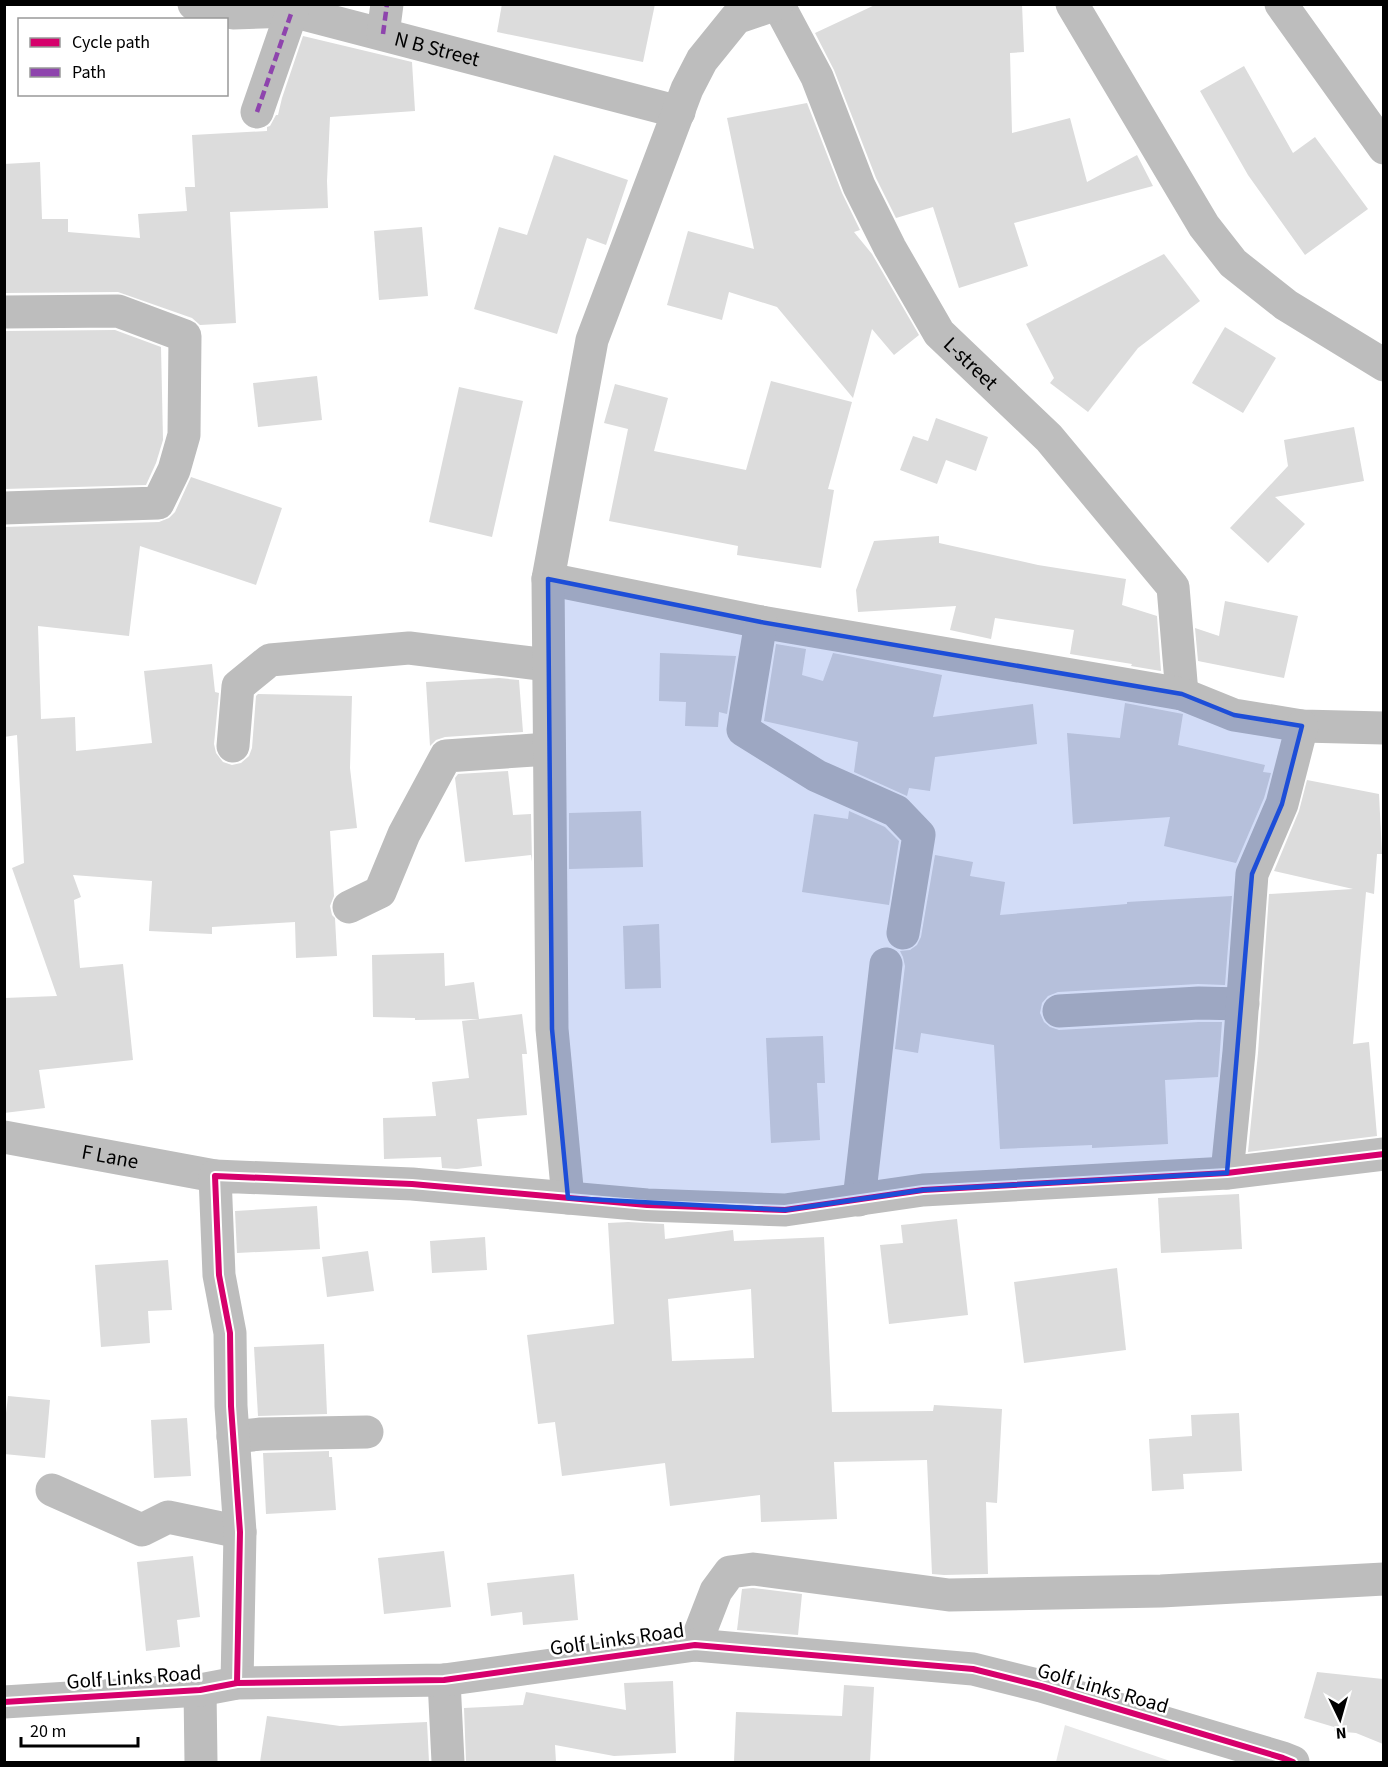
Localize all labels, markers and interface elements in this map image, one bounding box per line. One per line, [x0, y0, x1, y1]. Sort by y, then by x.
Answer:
legend [18, 18, 228, 96]
street label: N B Street [391, 23, 483, 74]
text: Cycle path [72, 30, 150, 55]
text: Path [72, 60, 106, 85]
street label: L-street [937, 330, 1005, 397]
street label: F Lane [79, 1137, 141, 1177]
street label: Golf Links Road [548, 1615, 686, 1663]
street label: Golf Links Road [1034, 1655, 1172, 1721]
street label: Golf Links Road [65, 1657, 203, 1697]
north arrow [1310, 1689, 1370, 1749]
scale bar [21, 1710, 138, 1748]
text: 20 m [30, 1719, 66, 1744]
text: N [1335, 1722, 1347, 1744]

